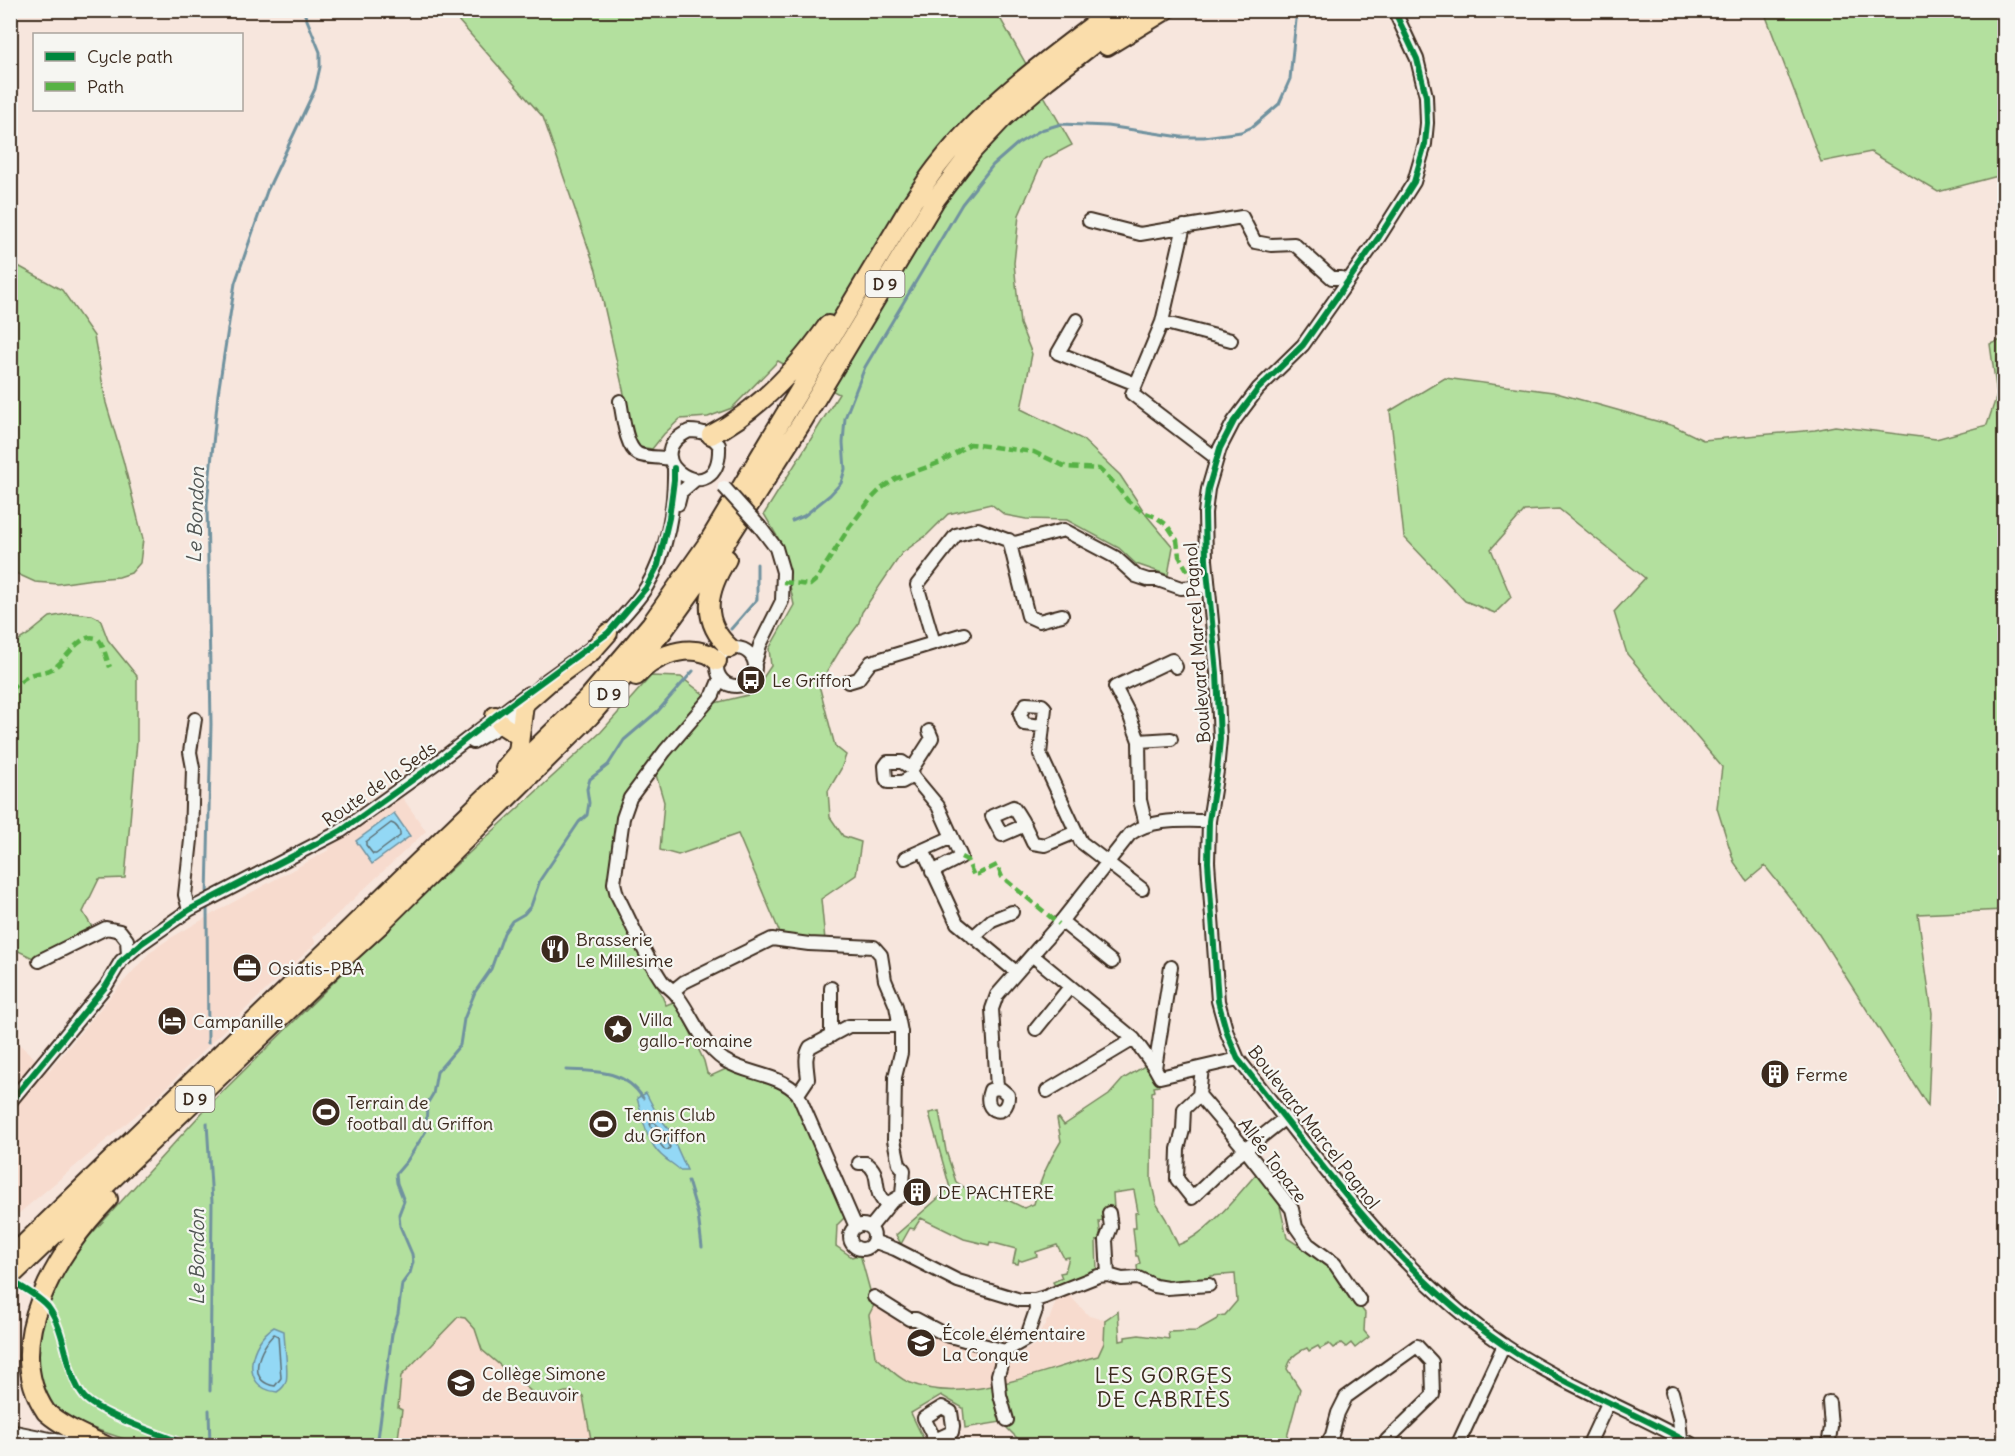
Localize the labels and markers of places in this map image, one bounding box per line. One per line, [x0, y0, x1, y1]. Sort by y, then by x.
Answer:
bus stop icon: Le Griffon [735, 664, 767, 696]
place label: Le Griffon [772, 669, 852, 692]
place label: Brasserie Le Millesime [576, 928, 673, 972]
restaurant icon: Brasserie Le Millesime [539, 933, 571, 965]
office icon: Osiatis-PBA [231, 952, 263, 984]
place label: Osiatis-PBA [268, 957, 364, 980]
hotel icon: Campanille [156, 1005, 188, 1037]
place label: Villa gallo-romaine [639, 1008, 753, 1052]
place label: Campanille [193, 1010, 284, 1033]
place icon: Villa gallo-romaine [602, 1013, 634, 1045]
building icon: Ferme [1759, 1058, 1791, 1090]
place label: Ferme [1796, 1063, 1848, 1086]
place label: Terrain de football du Griffon [347, 1091, 493, 1135]
sports icon: Terrain de football du Griffon [310, 1096, 342, 1128]
place label: Tennis Club du Griffon [624, 1103, 716, 1147]
sports icon: Tennis Club du Griffon [587, 1108, 619, 1140]
building icon: DE PACHTERE [901, 1176, 933, 1208]
place label: DE PACHTERE [938, 1181, 1054, 1204]
place label: École élémentaire La Conque [942, 1322, 1085, 1366]
school or university icon: École élémentaire La Conque [905, 1327, 937, 1359]
place label: Collège Simone de Beauvoir [482, 1362, 606, 1406]
school or university icon: Collège Simone de Beauvoir [445, 1367, 477, 1399]

